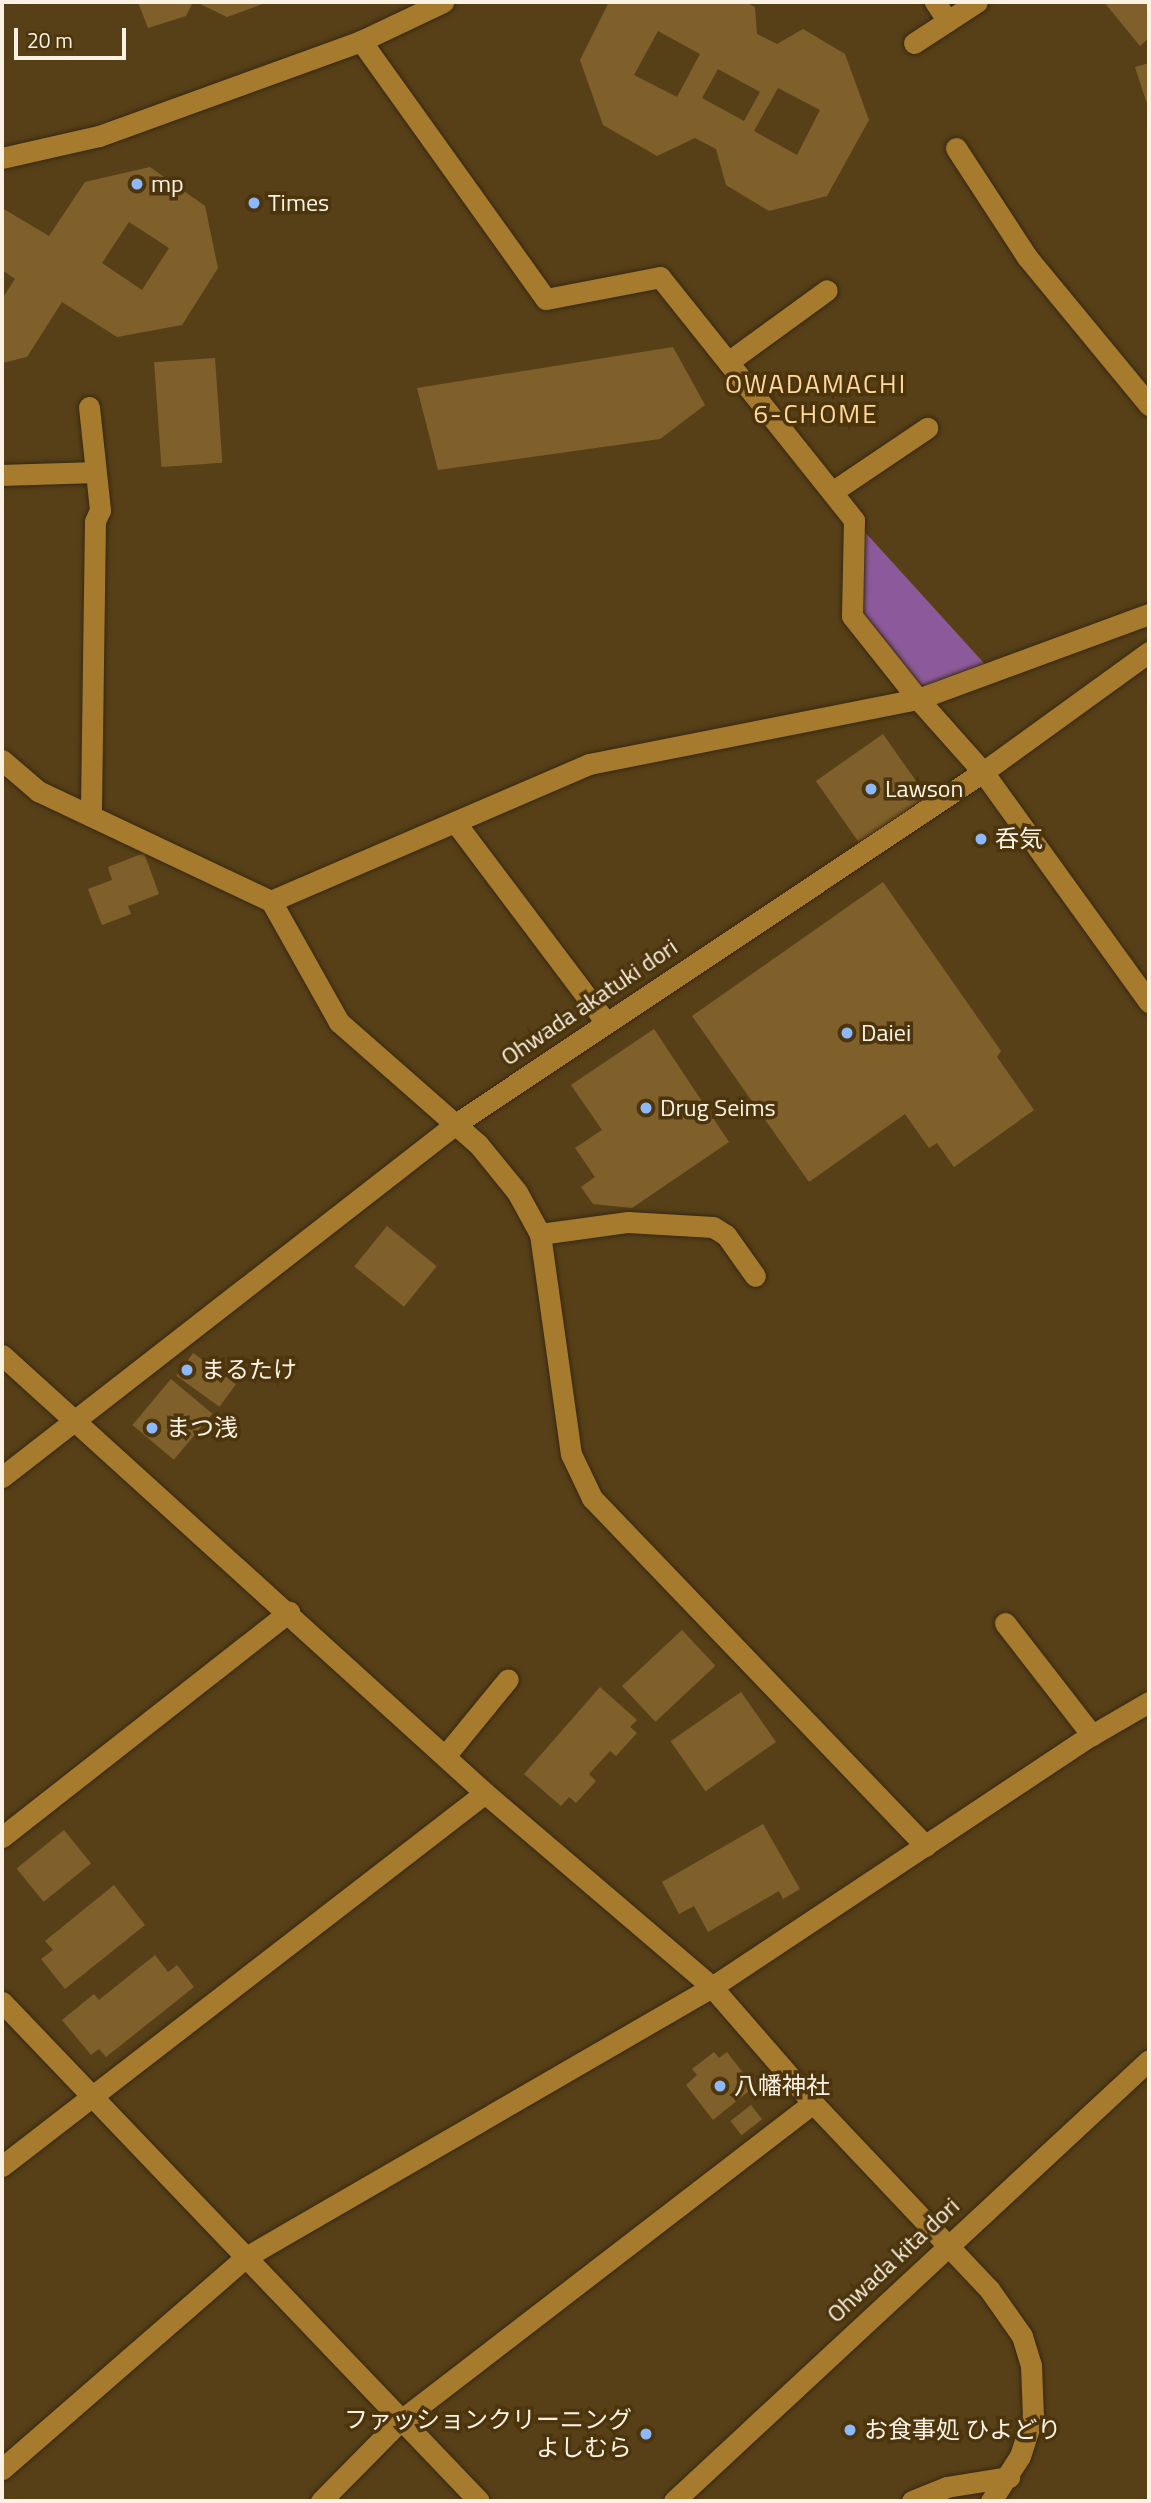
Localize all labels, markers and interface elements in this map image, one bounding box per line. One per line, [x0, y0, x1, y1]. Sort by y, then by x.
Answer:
scale bar [18, 14, 130, 58]
text: 20 m [27, 24, 73, 56]
place label: mp [151, 170, 184, 198]
marker: mp [129, 176, 145, 192]
place label: Times [268, 189, 329, 217]
marker: Times [246, 195, 262, 211]
district label: OWADAMACHI 6-CHOME [726, 368, 906, 430]
place label: Lawson [885, 775, 963, 803]
marker: Lawson [863, 781, 879, 797]
place label: 呑気 [995, 825, 1043, 853]
marker: 呑気 [973, 831, 989, 847]
street label: Ohwada akatuki dori [495, 932, 683, 1072]
place label: Daiei [861, 1019, 911, 1047]
marker: Daiei [839, 1025, 855, 1041]
place label: Drug Seims [660, 1094, 776, 1122]
marker: Drug Seims [638, 1100, 654, 1116]
place label: まるたけ [201, 1356, 297, 1384]
marker: まるたけ [179, 1362, 195, 1378]
place label: まつ浅 [166, 1414, 238, 1442]
marker: まつ浅 [144, 1420, 160, 1436]
place label: 八幡神社 [734, 2072, 830, 2100]
marker: 八幡神社 [712, 2078, 728, 2094]
street label: Ohwada kita dori [821, 2191, 965, 2329]
place label: ファッションクリーニング よしむら [344, 2406, 632, 2462]
place label: お食事処 ひよどり [864, 2416, 1061, 2444]
marker: お食事処 ひよどり [842, 2422, 858, 2438]
marker: ファッションクリーニング よしむら [638, 2426, 654, 2442]

